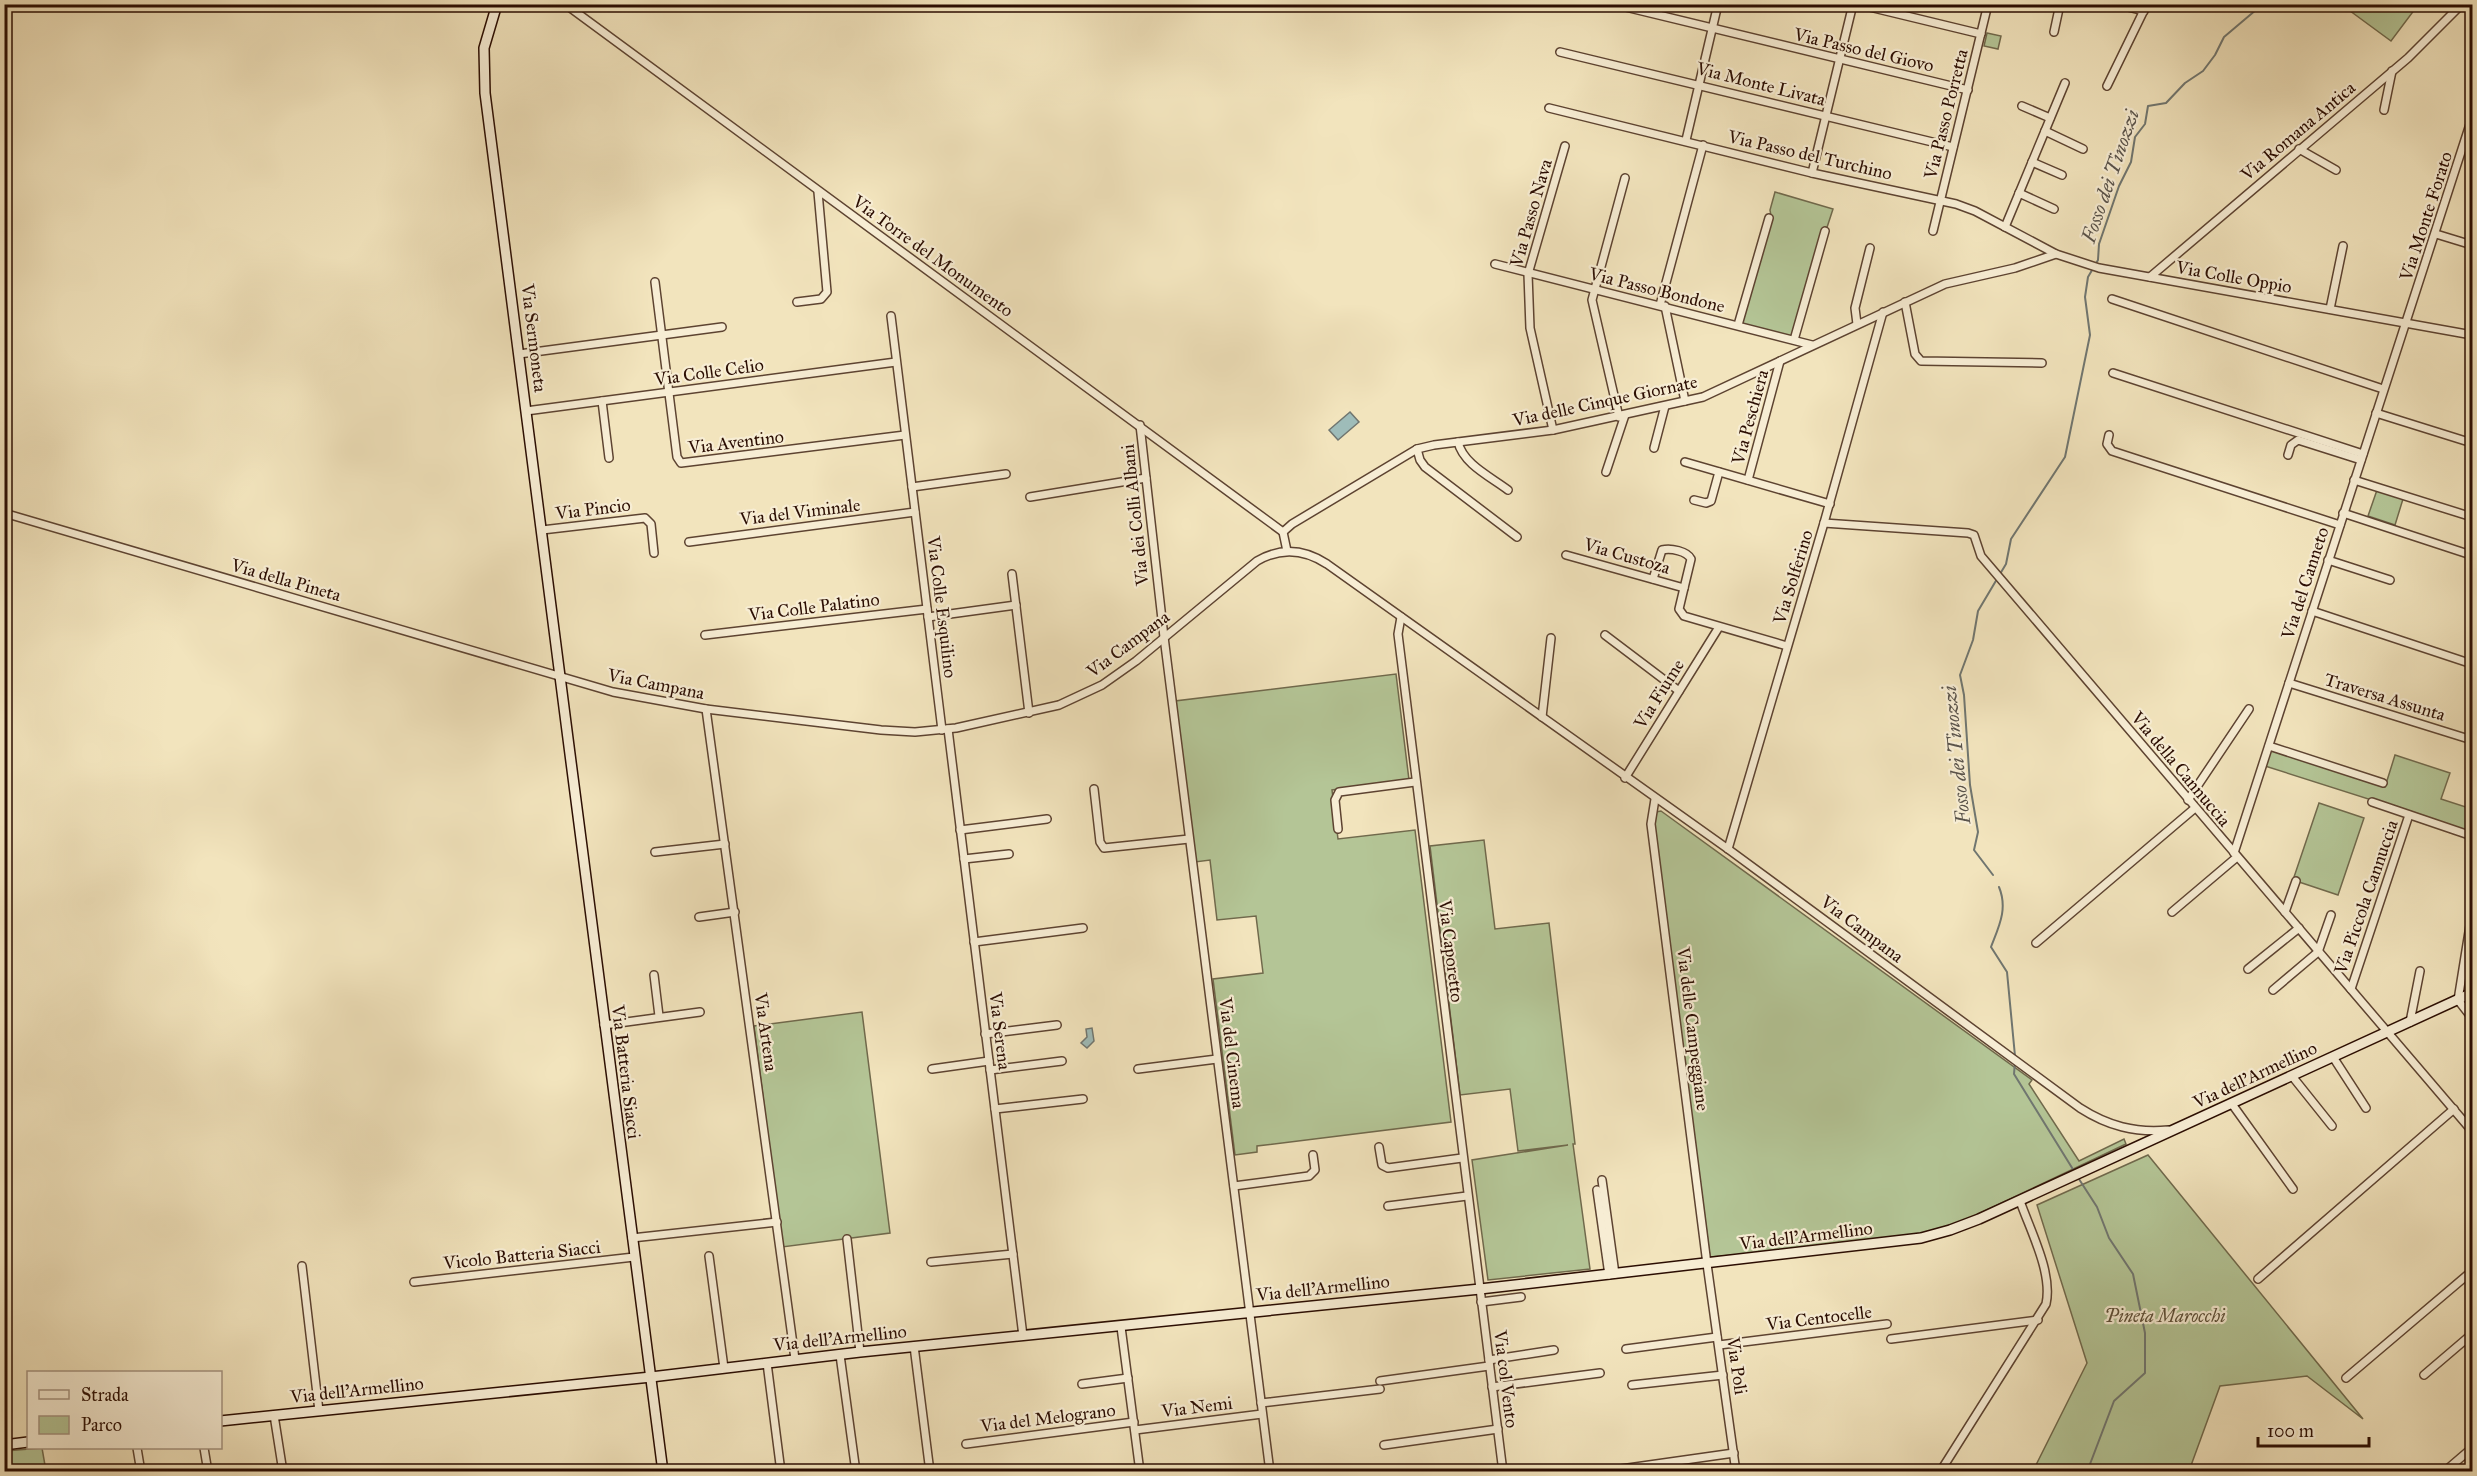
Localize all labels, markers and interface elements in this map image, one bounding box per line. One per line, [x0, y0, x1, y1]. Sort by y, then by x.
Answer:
street label: Via Passo del Giovo [1791, 23, 1936, 77]
street label: Via Passo Porretta [1919, 46, 1973, 182]
street label: Via Monte Livata [1693, 57, 1828, 111]
street label: Via Romana Antica [2235, 76, 2360, 186]
water label: Fosso dei Tinozzi [2076, 106, 2144, 247]
street label: Via Passo del Turchino [1725, 125, 1894, 185]
street label: Via Monte Forato [2394, 149, 2457, 284]
street label: Via Passo Nava [1505, 156, 1557, 270]
street label: Via Torre del Monumento [847, 190, 1018, 322]
street label: Via Colle Oppio [2173, 256, 2294, 298]
street label: Via Passo Bondone [1586, 262, 1727, 317]
street label: Via Sermoneta [516, 282, 552, 394]
street label: Via Colle Celio [652, 353, 765, 391]
street label: Via Peschiera [1727, 367, 1773, 468]
street label: Via delle Cinque Giornate [1510, 371, 1700, 433]
street label: Via Aventino [686, 425, 785, 459]
street label: Via dei Colli Albani [1117, 443, 1153, 588]
street label: Via Pincio [553, 493, 632, 525]
street label: Via del Viminale [737, 494, 862, 530]
street label: Via del Canneto [2276, 524, 2333, 643]
street label: Via Solferino [1768, 527, 1818, 628]
street label: Via Custoza [1580, 533, 1673, 579]
street label: Via Colle Esquilino [921, 534, 962, 679]
street label: Via della Pineta [228, 554, 344, 606]
street label: Via Colle Palatino [746, 588, 881, 626]
street label: Via Campana [1081, 606, 1174, 683]
street label: Via Fiume [1629, 655, 1689, 734]
street label: Via Campana [605, 664, 707, 704]
street label: Traversa Assunta [2322, 668, 2448, 726]
water label: Fosso dei Tinozzi [1937, 684, 1975, 827]
street label: Via della Cannuccia [2126, 706, 2236, 831]
street label: Via Piccola Cannuccia [2329, 817, 2403, 978]
street label: Via Campana [1815, 890, 1908, 967]
street label: Via Caporetto [1434, 898, 1468, 1003]
street label: Via delle Campeggiane [1671, 945, 1714, 1112]
street label: Via Artena [749, 990, 782, 1073]
street label: Via Serena [984, 990, 1016, 1072]
street label: Via del Cinema [1214, 995, 1250, 1110]
street label: Via Batteria Siacci [607, 1003, 645, 1140]
street label: Via dell'Armellino [2189, 1037, 2320, 1114]
street label: Via dell'Armellino [1737, 1217, 1874, 1255]
street label: Vicolo Batteria Siacci [441, 1236, 602, 1274]
street label: Via dell'Armellino [1254, 1270, 1391, 1306]
street label: Via Centocelle [1764, 1301, 1873, 1336]
park label: Pineta Marocchi [2105, 1305, 2225, 1327]
street label: Via dell'Armellino [771, 1320, 908, 1356]
street label: Via col Vento [1489, 1328, 1523, 1429]
street label: Via Poli [1722, 1335, 1752, 1396]
legend [27, 1371, 222, 1449]
street label: Via dell'Armellino [288, 1372, 425, 1408]
text: Strada [81, 1384, 129, 1406]
street label: Via Nemi [1159, 1392, 1234, 1422]
street label: Via del Melograno [978, 1399, 1117, 1438]
scale bar [2258, 1410, 2369, 1448]
text: Parco [81, 1414, 122, 1436]
text: 100 m [2267, 1420, 2314, 1442]

